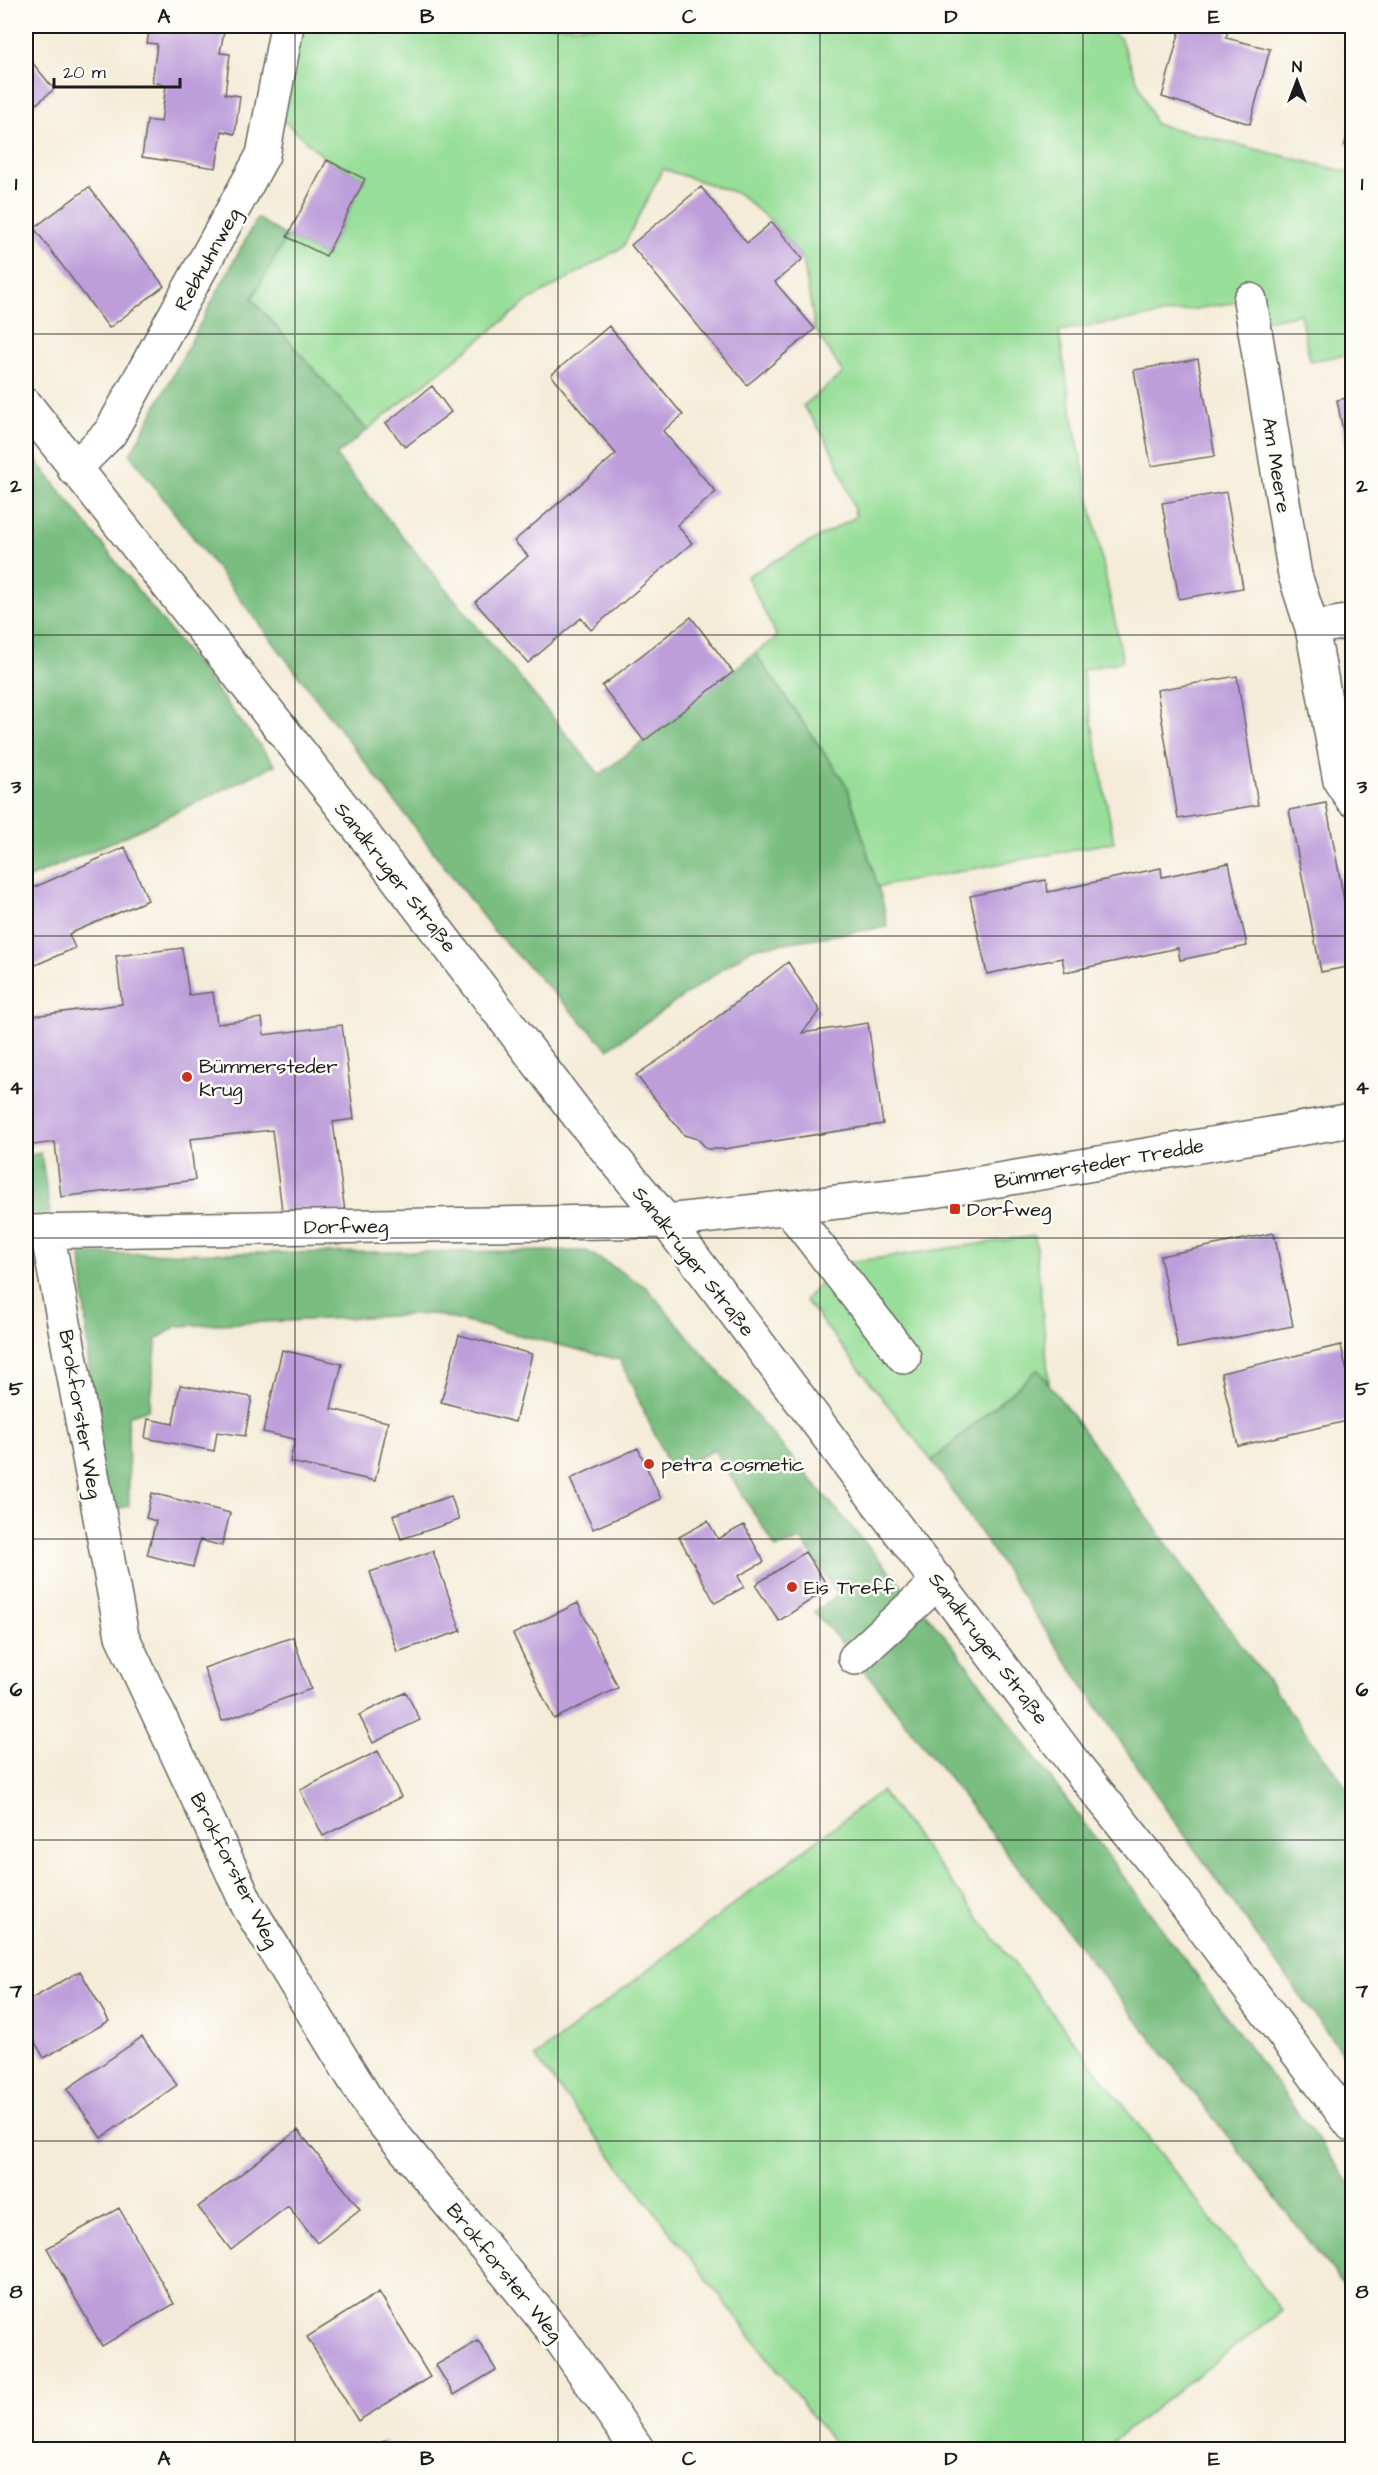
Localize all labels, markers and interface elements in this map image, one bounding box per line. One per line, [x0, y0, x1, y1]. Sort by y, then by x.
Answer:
text: A [158, 3, 171, 31]
text: B [420, 3, 435, 31]
text: C [682, 3, 697, 31]
text: D [945, 3, 958, 31]
text: E [1208, 3, 1220, 31]
scale bar [54, 51, 180, 89]
north arrow [1267, 51, 1327, 111]
text: N [1292, 56, 1302, 78]
text: 20 m [63, 60, 106, 85]
text: 1 [15, 170, 18, 198]
text: 1 [1361, 170, 1364, 198]
street label: Rebhuhnweg [168, 203, 249, 316]
street label: Am Meere [1255, 415, 1297, 515]
text: 2 [9, 472, 22, 500]
text: 2 [1355, 472, 1368, 500]
text: 3 [10, 773, 22, 801]
text: 3 [1356, 773, 1368, 801]
street label: Sandkruger Straße [327, 796, 463, 960]
place label: Bümmersteder Krug [199, 1053, 337, 1105]
marker: Bümmersteder Krug [180, 1070, 194, 1084]
text: 4 [9, 1074, 23, 1102]
text: 4 [1355, 1074, 1369, 1102]
street label: Bümmersteder Tredde [992, 1132, 1206, 1196]
street label: Sandkruger Straße [625, 1180, 761, 1344]
place label: Dorfweg [967, 1196, 1051, 1225]
marker: Dorfweg [948, 1202, 962, 1216]
street label: Dorfweg [304, 1212, 388, 1243]
street label: Brokforster Weg [50, 1328, 109, 1501]
text: 5 [9, 1375, 24, 1403]
text: 5 [1355, 1375, 1370, 1403]
place label: petra cosmetic [661, 1451, 805, 1479]
marker: petra cosmetic [642, 1457, 656, 1471]
street label: Sandkruger Straße [921, 1567, 1055, 1731]
place label: Eis Treff [804, 1574, 895, 1602]
marker: Eis Treff [785, 1580, 799, 1594]
text: 6 [10, 1676, 23, 1704]
text: 6 [1356, 1676, 1369, 1704]
street label: Brokforster Weg [182, 1788, 285, 1953]
text: 7 [9, 1977, 23, 2005]
text: 7 [1355, 1977, 1369, 2005]
street label: Brokforster Weg [439, 2197, 569, 2348]
text: 8 [10, 2278, 23, 2306]
text: 8 [1356, 2278, 1369, 2306]
text: A [158, 2445, 171, 2473]
text: B [420, 2445, 435, 2473]
text: C [682, 2445, 697, 2473]
text: D [945, 2445, 958, 2473]
text: E [1208, 2445, 1220, 2473]

